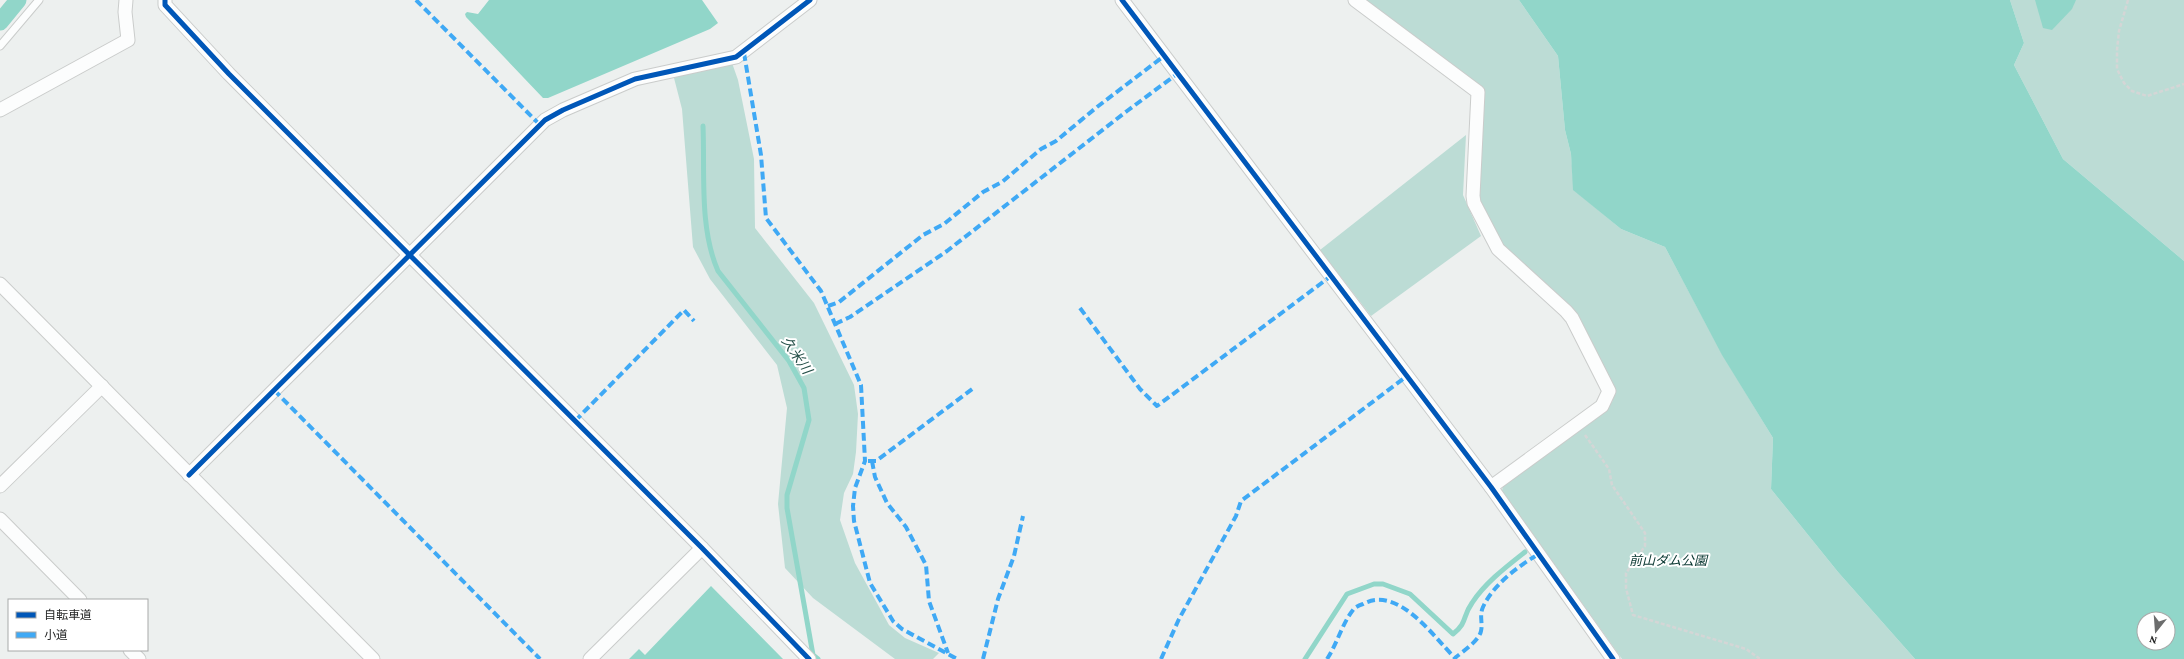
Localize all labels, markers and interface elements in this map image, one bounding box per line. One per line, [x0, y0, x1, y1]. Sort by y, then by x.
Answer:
water label: 久米川 [779, 333, 816, 379]
park label: 前山ダム公園 [1629, 553, 1709, 568]
legend [8, 599, 148, 651]
text: 自転車道 [44, 608, 92, 622]
north arrow [2136, 611, 2176, 651]
text: 小道 [44, 628, 68, 642]
text: N [2147, 634, 2158, 647]

